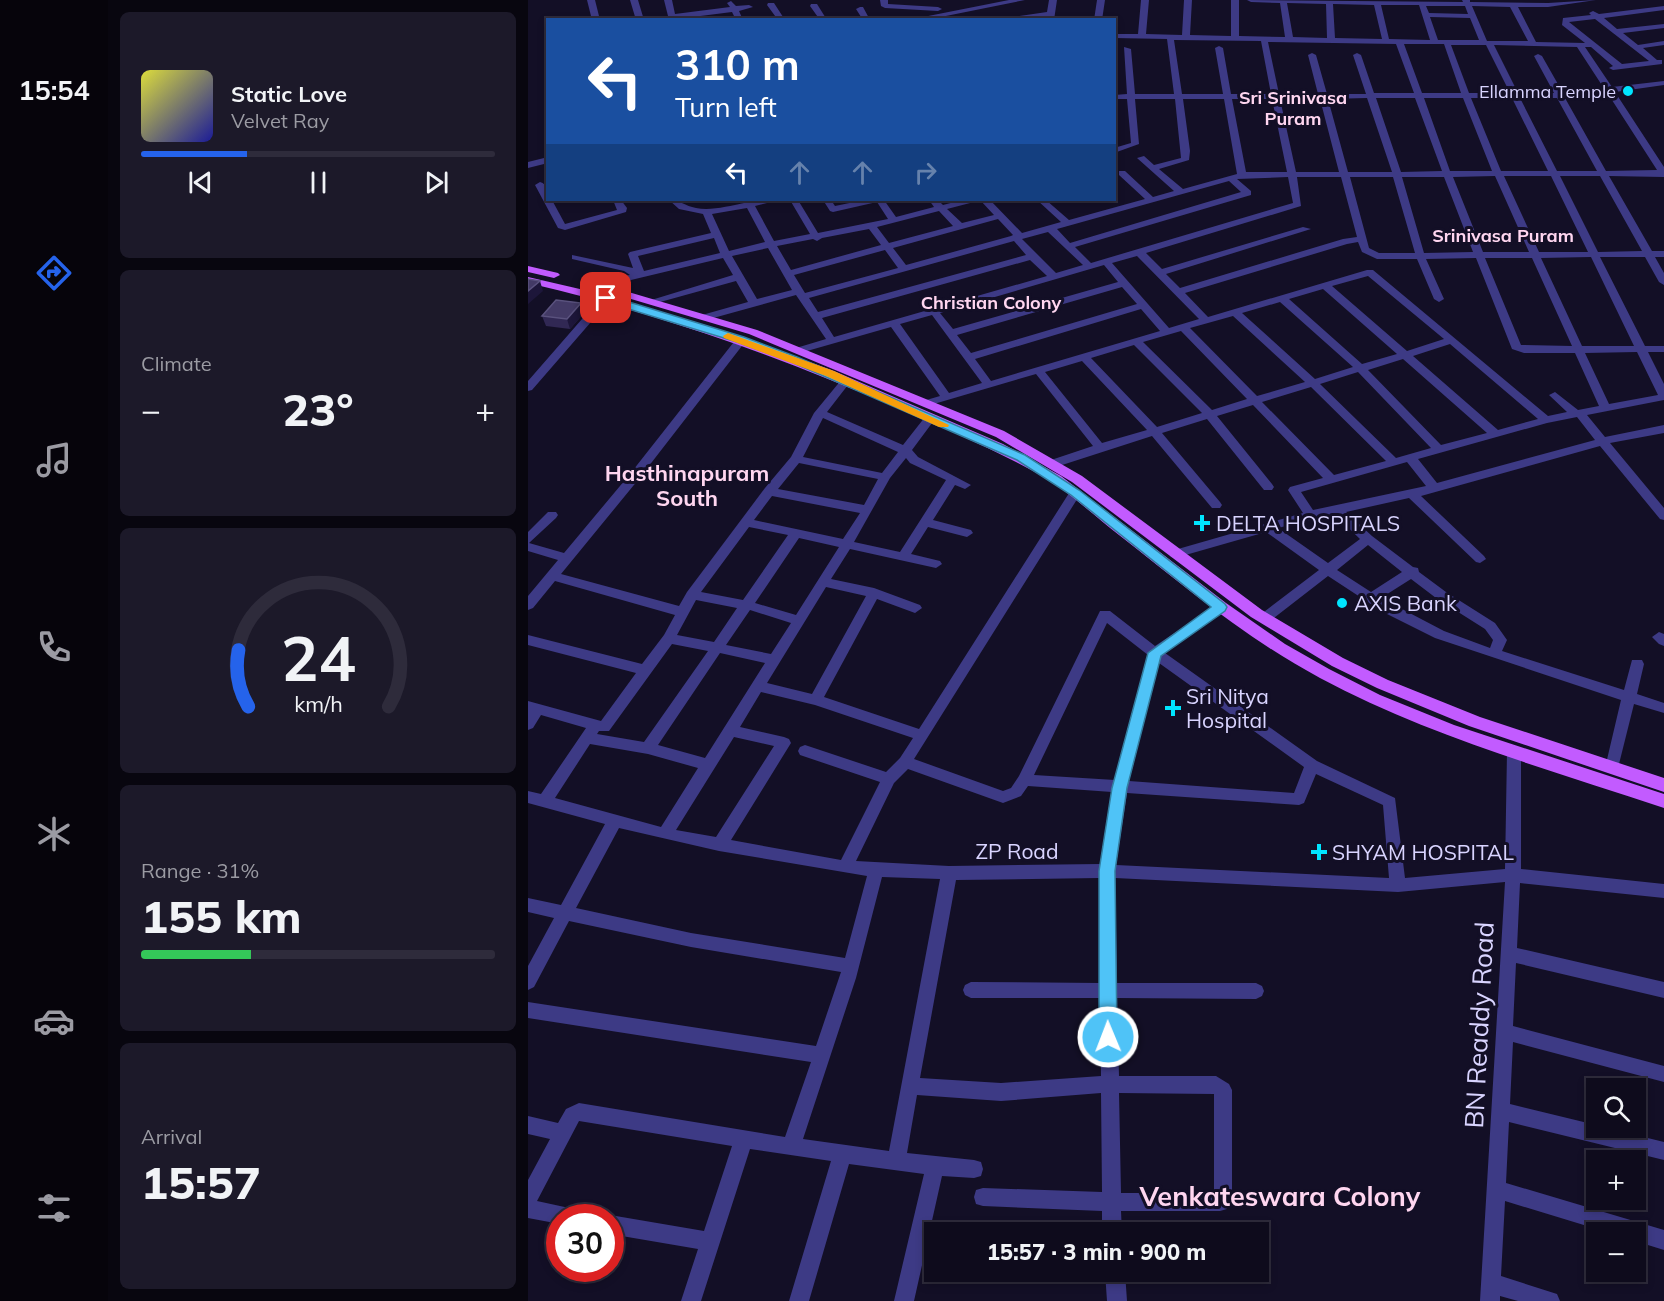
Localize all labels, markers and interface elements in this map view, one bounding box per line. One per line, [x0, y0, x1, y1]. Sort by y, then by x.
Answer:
text: 310 m [675, 38, 800, 91]
icon: left [576, 42, 654, 120]
text: 15:54 [18, 73, 90, 107]
text: Static Love [231, 80, 347, 108]
place label: Ellamma Temple [1479, 80, 1616, 103]
marker: Ellamma Temple [1621, 84, 1635, 98]
district label: Sri Srinivasa Puram [1239, 86, 1347, 130]
text: Turn left [675, 90, 777, 124]
text: Velvet Ray [231, 108, 329, 133]
icon: left [720, 156, 753, 189]
icon: ahead [783, 156, 816, 189]
icon: ahead [846, 156, 879, 189]
icon: right [909, 156, 942, 189]
icon: previous [184, 166, 217, 199]
icon: pause [302, 166, 335, 199]
icon: next [420, 166, 453, 199]
district label: Srinivasa Puram [1432, 224, 1574, 247]
icon: directions [33, 252, 75, 294]
pin [580, 272, 631, 323]
icon: arrive [589, 281, 622, 314]
district label: Christian Colony [921, 291, 1062, 314]
text: Climate [141, 351, 212, 376]
text: 23° [282, 381, 354, 437]
text: − [141, 389, 161, 430]
text: + [475, 389, 495, 430]
icon: music [33, 439, 75, 481]
district label: Hasthinapuram South [605, 459, 769, 512]
place label: DELTA HOSPITALS [1216, 510, 1400, 536]
marker: DELTA HOSPITALS [1193, 514, 1211, 532]
place label: AXIS Bank [1354, 590, 1457, 616]
marker: AXIS Bank [1335, 596, 1349, 610]
text: 24 [281, 619, 355, 698]
icon: phone [33, 626, 75, 668]
place label: Sri Nitya Hospital [1186, 683, 1269, 733]
text: km/h [294, 691, 342, 718]
marker: Sri Nitya Hospital [1164, 699, 1182, 717]
icon: climate [33, 813, 75, 855]
street label: ZP Road [975, 838, 1059, 864]
place label: SHYAM HOSPITAL [1332, 839, 1514, 865]
marker: SHYAM HOSPITAL [1310, 843, 1328, 861]
text: Range · 31% [141, 858, 259, 883]
text: 155 km [141, 888, 302, 944]
street label: BN Readdy Road [1457, 921, 1501, 1129]
icon: car [33, 1000, 75, 1042]
position arrow [1076, 1005, 1140, 1069]
map controls [1586, 1078, 1646, 1282]
button: search [1586, 1078, 1646, 1138]
text: Arrival [141, 1124, 202, 1149]
button: + [1586, 1150, 1646, 1210]
text: 15:57 [141, 1154, 261, 1210]
district label: Venkateswara Colony [1139, 1179, 1421, 1213]
icon: filters [33, 1187, 75, 1229]
speed limit sign: 30 [546, 1204, 624, 1282]
button: − [1586, 1222, 1646, 1282]
text: 15:57 · 3 min · 900 m [987, 1238, 1206, 1266]

